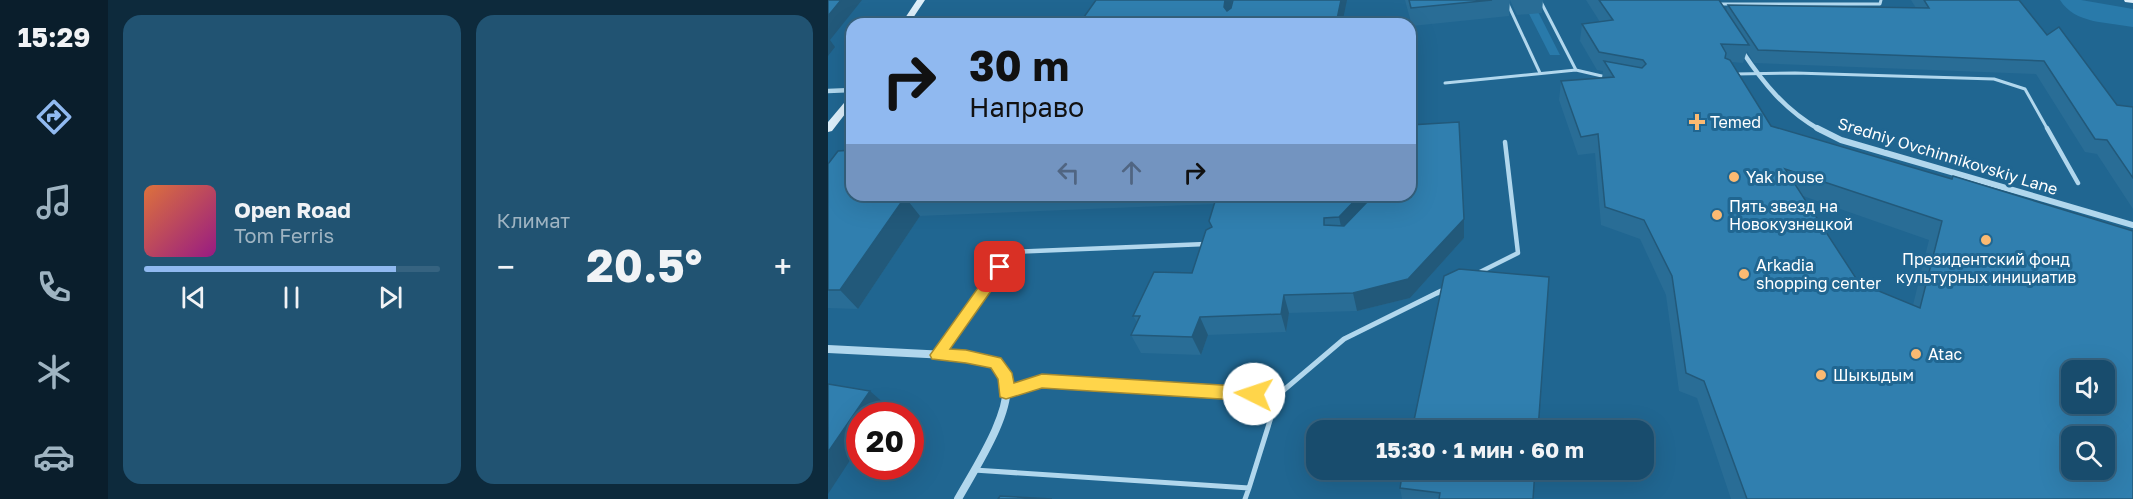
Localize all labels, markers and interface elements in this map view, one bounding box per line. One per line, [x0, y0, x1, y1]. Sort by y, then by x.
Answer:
text: 15:29 [18, 21, 90, 53]
text: 30 m [969, 40, 1069, 90]
icon: right [870, 42, 948, 120]
text: Направо [969, 91, 1084, 123]
icon: directions [33, 96, 75, 138]
place label: Temed [1710, 112, 1761, 132]
marker: Temed [1688, 113, 1706, 131]
street label: Sredniy Ovchinnikovskiy Lane [1836, 113, 2060, 199]
icon: left [1052, 156, 1085, 189]
icon: ahead [1115, 156, 1148, 189]
icon: right [1178, 156, 1211, 189]
place label: Yak house [1746, 167, 1824, 187]
marker: Yak house [1727, 170, 1741, 184]
icon: music [33, 181, 75, 223]
text: Open Road [234, 196, 351, 223]
place label: Пять звезд на Новокузнецкой [1729, 196, 1853, 234]
text: Климат [497, 208, 570, 232]
marker: Пять звезд на Новокузнецкой [1710, 208, 1724, 222]
text: Tom Ferris [234, 223, 334, 247]
marker: Президентский фонд культурных инициатив [1979, 233, 1993, 247]
text: 20.5° [586, 238, 702, 292]
pin [974, 241, 1025, 292]
text: − [497, 247, 515, 286]
text: + [774, 247, 792, 286]
place label: Президентский фонд культурных инициатив [1896, 249, 2076, 287]
icon: arrive [983, 250, 1016, 283]
place label: Arkadia shopping center [1756, 255, 1881, 293]
icon: phone [33, 266, 75, 308]
marker: Arkadia shopping center [1737, 267, 1751, 281]
icon: previous [177, 281, 210, 314]
icon: pause [275, 281, 308, 314]
icon: next [374, 281, 407, 314]
place label: Atac [1928, 344, 1963, 364]
marker: Atac [1909, 347, 1923, 361]
icon: climate [33, 351, 75, 393]
map controls [2061, 360, 2115, 480]
button: sound [2061, 360, 2115, 414]
position arrow [1222, 362, 1286, 426]
place label: Шыкыдым [1833, 365, 1914, 385]
marker: Шыкыдым [1814, 368, 1828, 382]
speed limit sign: 20 [846, 402, 924, 480]
button: search [2061, 426, 2115, 480]
icon: car [33, 436, 75, 478]
text: 15:30 · 1 мин · 60 m [1376, 436, 1584, 463]

